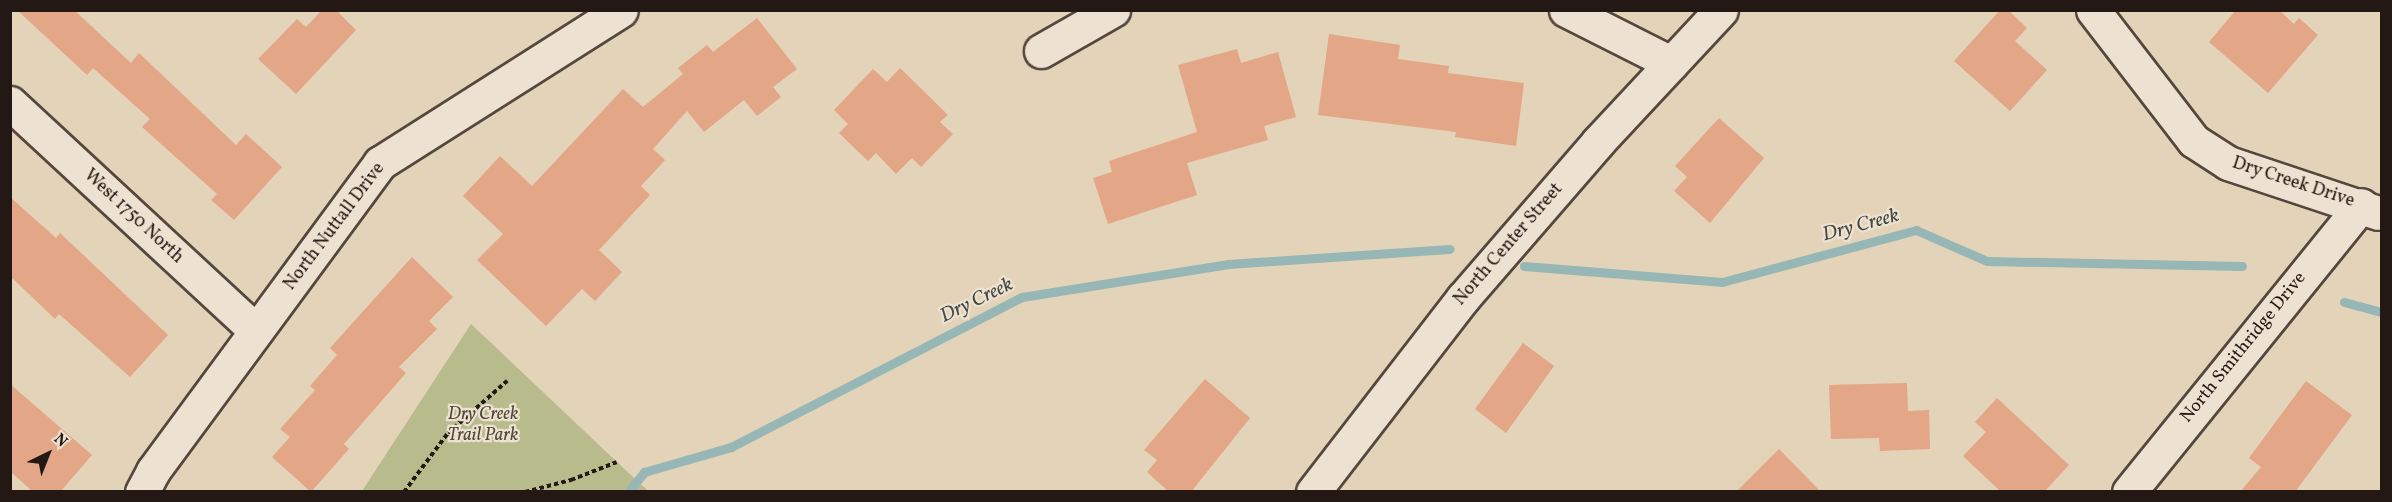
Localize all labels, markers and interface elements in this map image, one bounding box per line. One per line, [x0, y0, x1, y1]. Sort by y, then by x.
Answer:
street label: Dry Creek Drive [2229, 153, 2357, 213]
street label: North Nuttall Drive [280, 159, 390, 295]
street label: West 1750 North [79, 165, 187, 269]
street label: North Center Street [1450, 179, 1568, 311]
water label: Dry Creek [1820, 204, 1902, 248]
street label: North Smithridge Drive [2176, 268, 2312, 428]
water label: Dry Creek [937, 273, 1017, 329]
park label: Dry Creek Trail Park [448, 405, 518, 448]
north arrow [18, 424, 78, 484]
text: N [49, 429, 72, 453]

